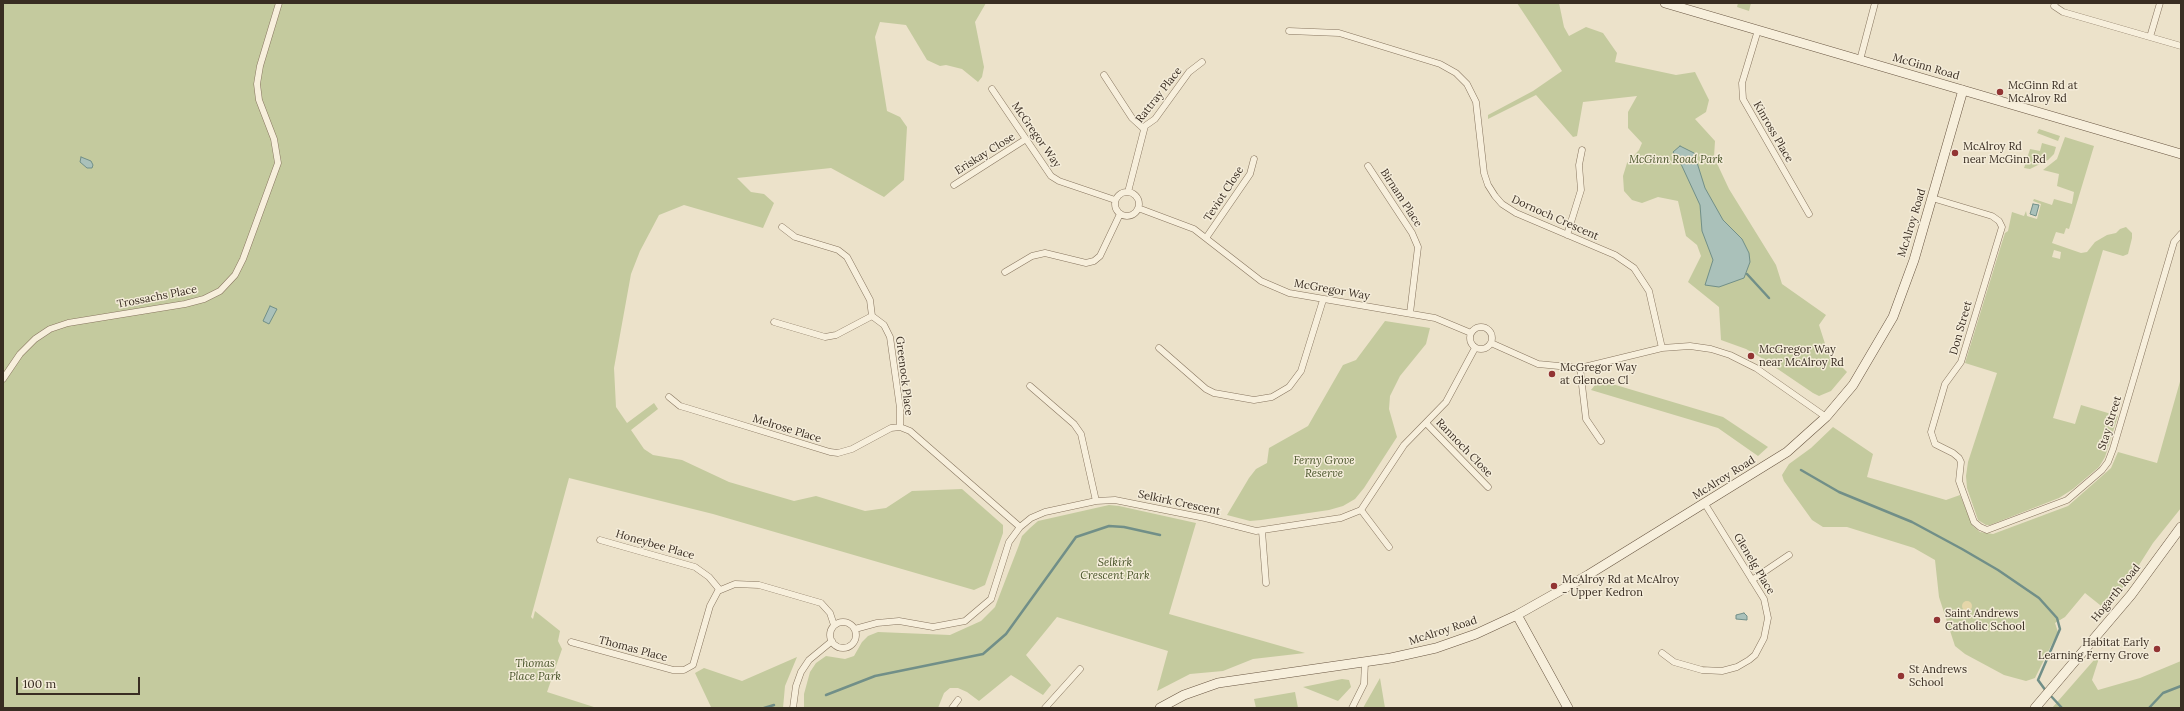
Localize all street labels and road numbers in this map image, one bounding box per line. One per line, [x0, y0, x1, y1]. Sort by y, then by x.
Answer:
street label: McGinn Road [1891, 51, 1961, 83]
street label: Rattray Place [1133, 64, 1185, 126]
street label: Kinross Place [1750, 99, 1796, 165]
street label: McGregor Way [1009, 100, 1063, 170]
street label: Eriskay Close [953, 130, 1017, 178]
street label: Teviot Close [1201, 164, 1247, 224]
street label: Birnam Place [1377, 166, 1425, 230]
street label: McAlroy Road [1895, 187, 1929, 259]
street label: Dornoch Crescent [1509, 193, 1601, 243]
street label: McGregor Way [1293, 277, 1371, 303]
street label: Trossachs Place [116, 283, 198, 311]
street label: Don Street [1947, 300, 1975, 356]
street label: Greenock Place [893, 336, 915, 416]
street label: Stay Street [2096, 394, 2124, 452]
street label: Melrose Place [751, 412, 823, 446]
street label: Rannoch Close [1433, 416, 1495, 480]
street label: McAlroy Road [1690, 454, 1758, 502]
street label: Selkirk Crescent [1137, 488, 1221, 518]
street label: Honeybee Place [614, 527, 696, 563]
street label: Glenelg Place [1731, 531, 1777, 597]
street label: Hogarth Road [2089, 561, 2143, 625]
street label: McAlroy Road [1407, 614, 1479, 648]
street label: Thomas Place [597, 633, 669, 665]

